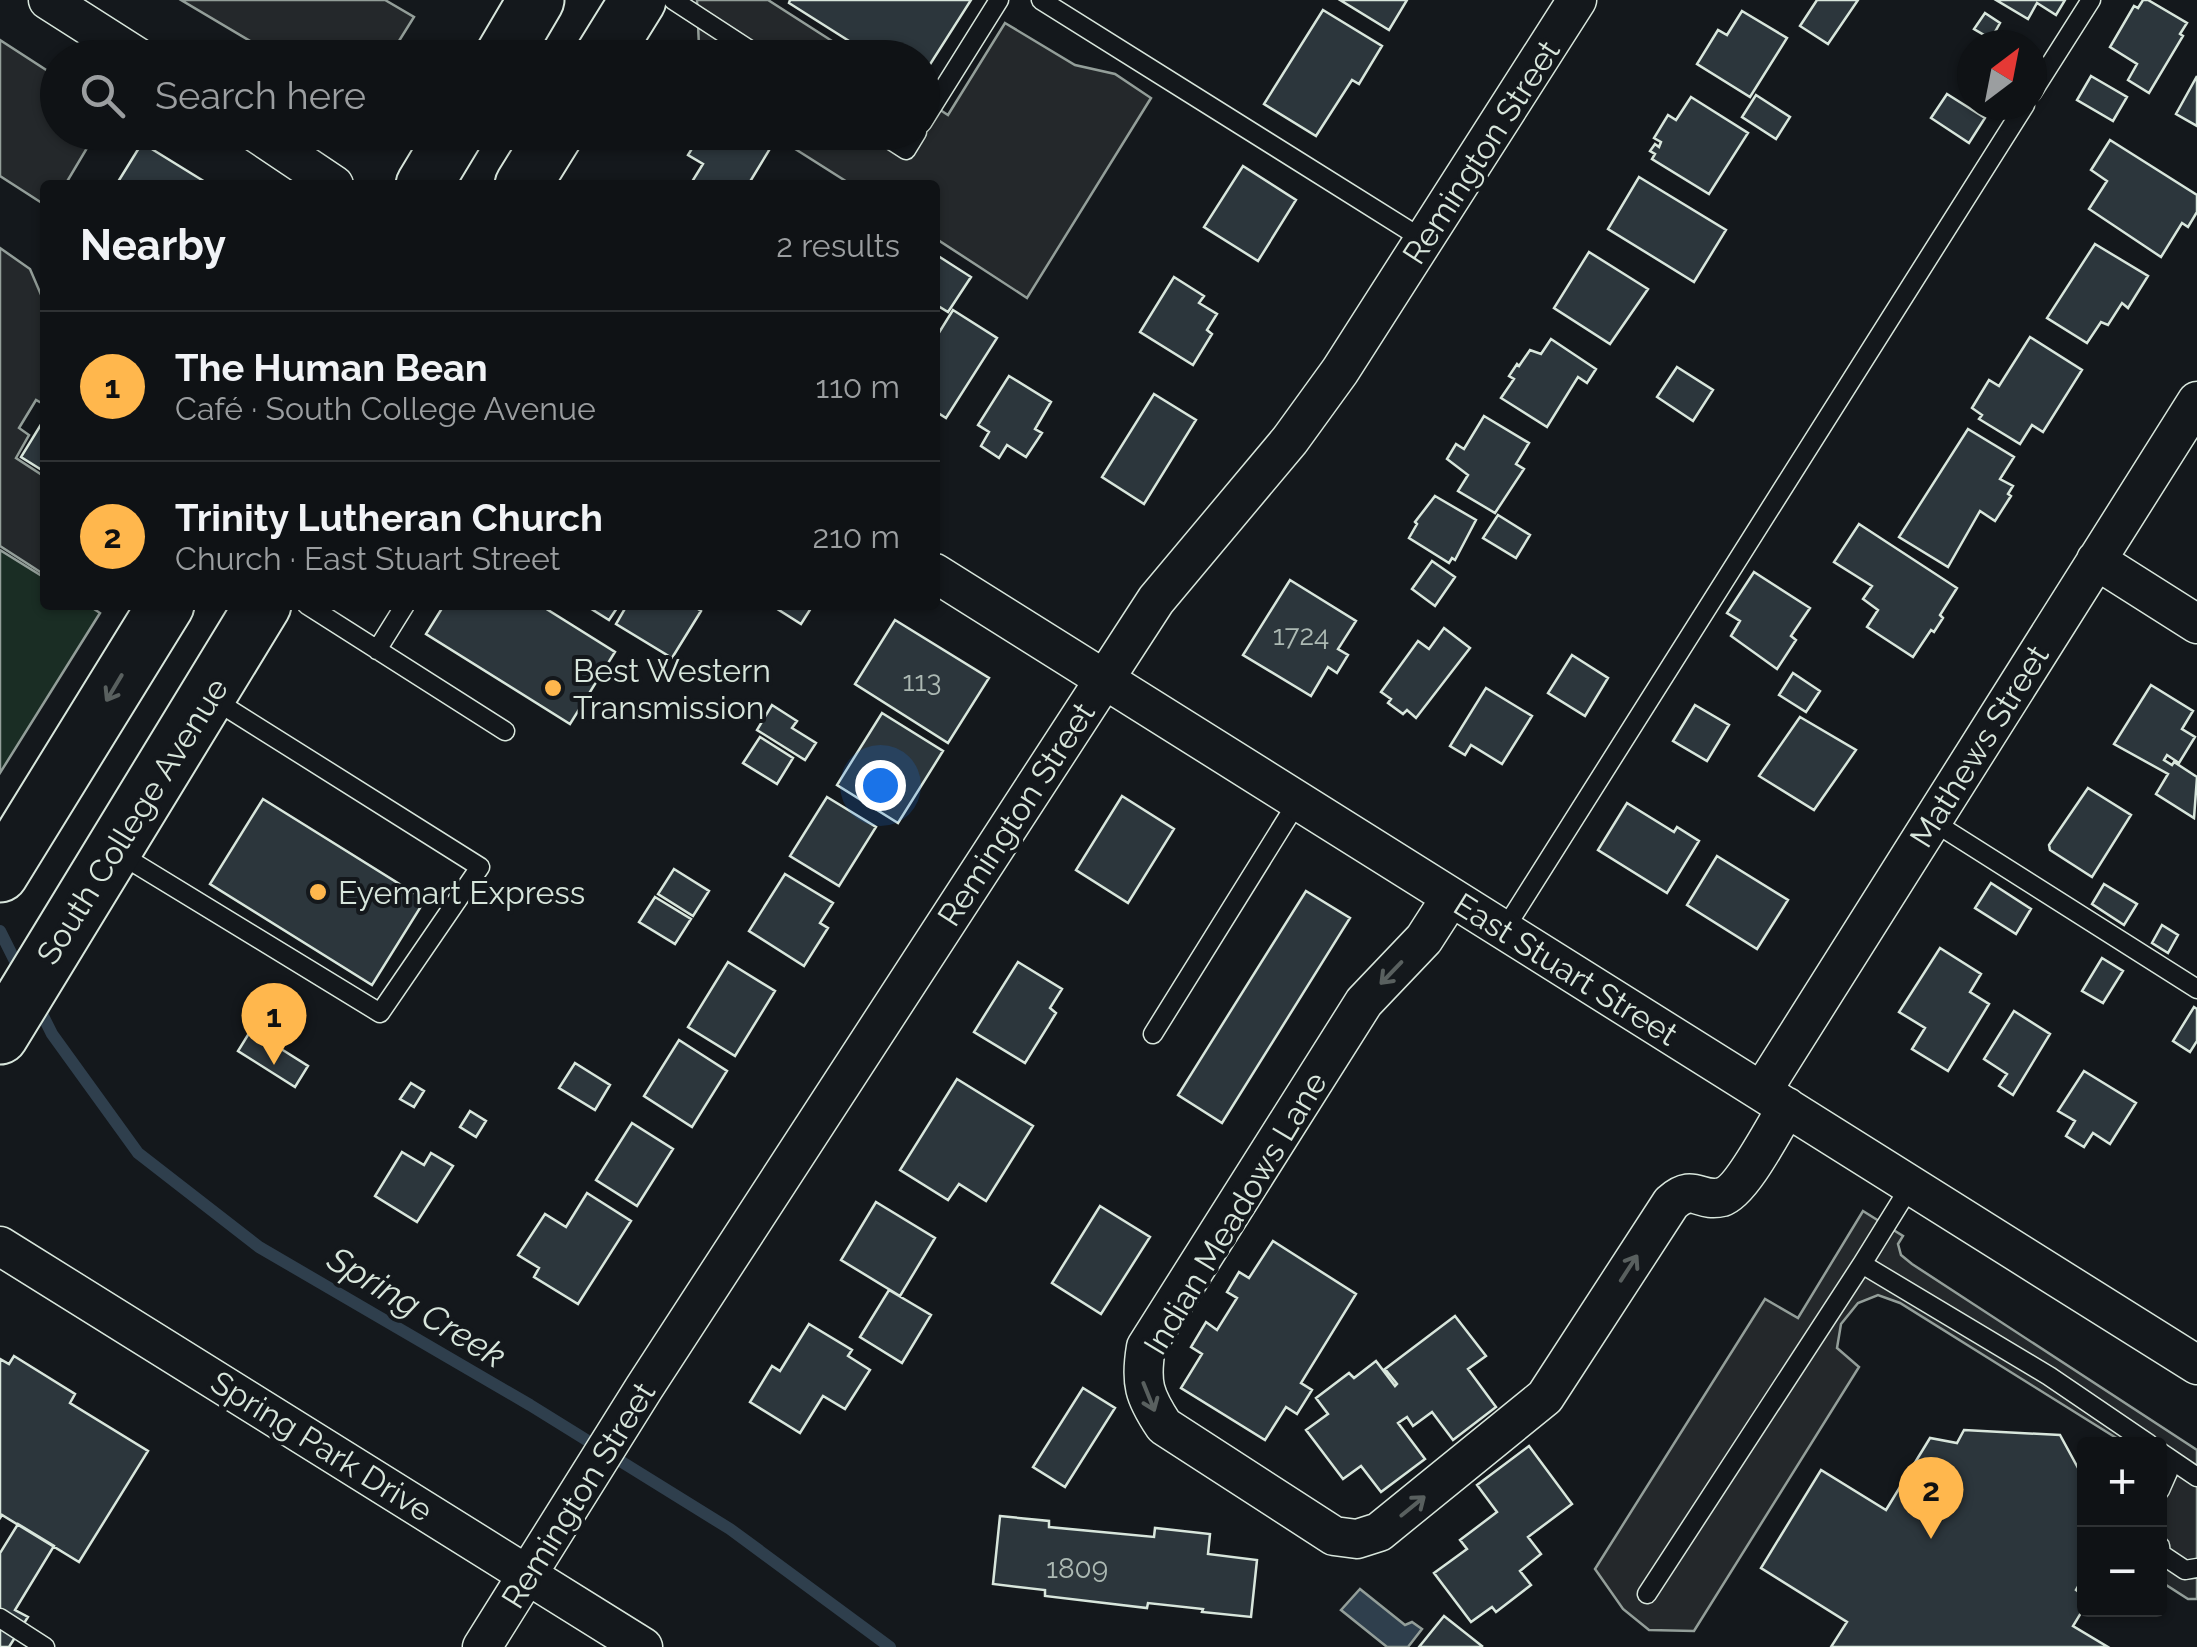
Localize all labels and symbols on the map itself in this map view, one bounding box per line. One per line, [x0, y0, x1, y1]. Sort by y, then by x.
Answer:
north arrow [1957, 30, 2047, 120]
street label: Remington Street [1395, 33, 1567, 271]
house number: 1724 [1273, 619, 1329, 652]
street label: Mathews Street [1902, 638, 2056, 854]
place label: Best Western Transmission [573, 652, 771, 726]
house number: 113 [903, 665, 941, 698]
street label: South College Avenue [29, 671, 235, 971]
one-way arrow [104, 673, 124, 702]
marker: Best Western Transmission [542, 677, 564, 699]
street label: Remington Street [930, 695, 1102, 933]
your location [855, 760, 906, 811]
place label: Eyemart Express [338, 874, 585, 911]
marker: Eyemart Express [307, 881, 329, 903]
street label: East Stuart Street [1448, 885, 1685, 1053]
one-way arrow [1380, 960, 1404, 984]
pin: 1 [242, 982, 306, 1065]
street label: Indian Meadows Lane [1136, 1065, 1334, 1361]
water label: Spring Creek [320, 1237, 513, 1376]
one-way arrow [1618, 1254, 1639, 1282]
street label: Spring Park Drive [205, 1363, 439, 1529]
street label: Remington Street [494, 1375, 662, 1615]
one-way arrow [1141, 1381, 1159, 1412]
pin: 2 [1898, 1456, 1964, 1539]
one-way arrow [1400, 1495, 1426, 1517]
house number: 1809 [1046, 1552, 1108, 1585]

